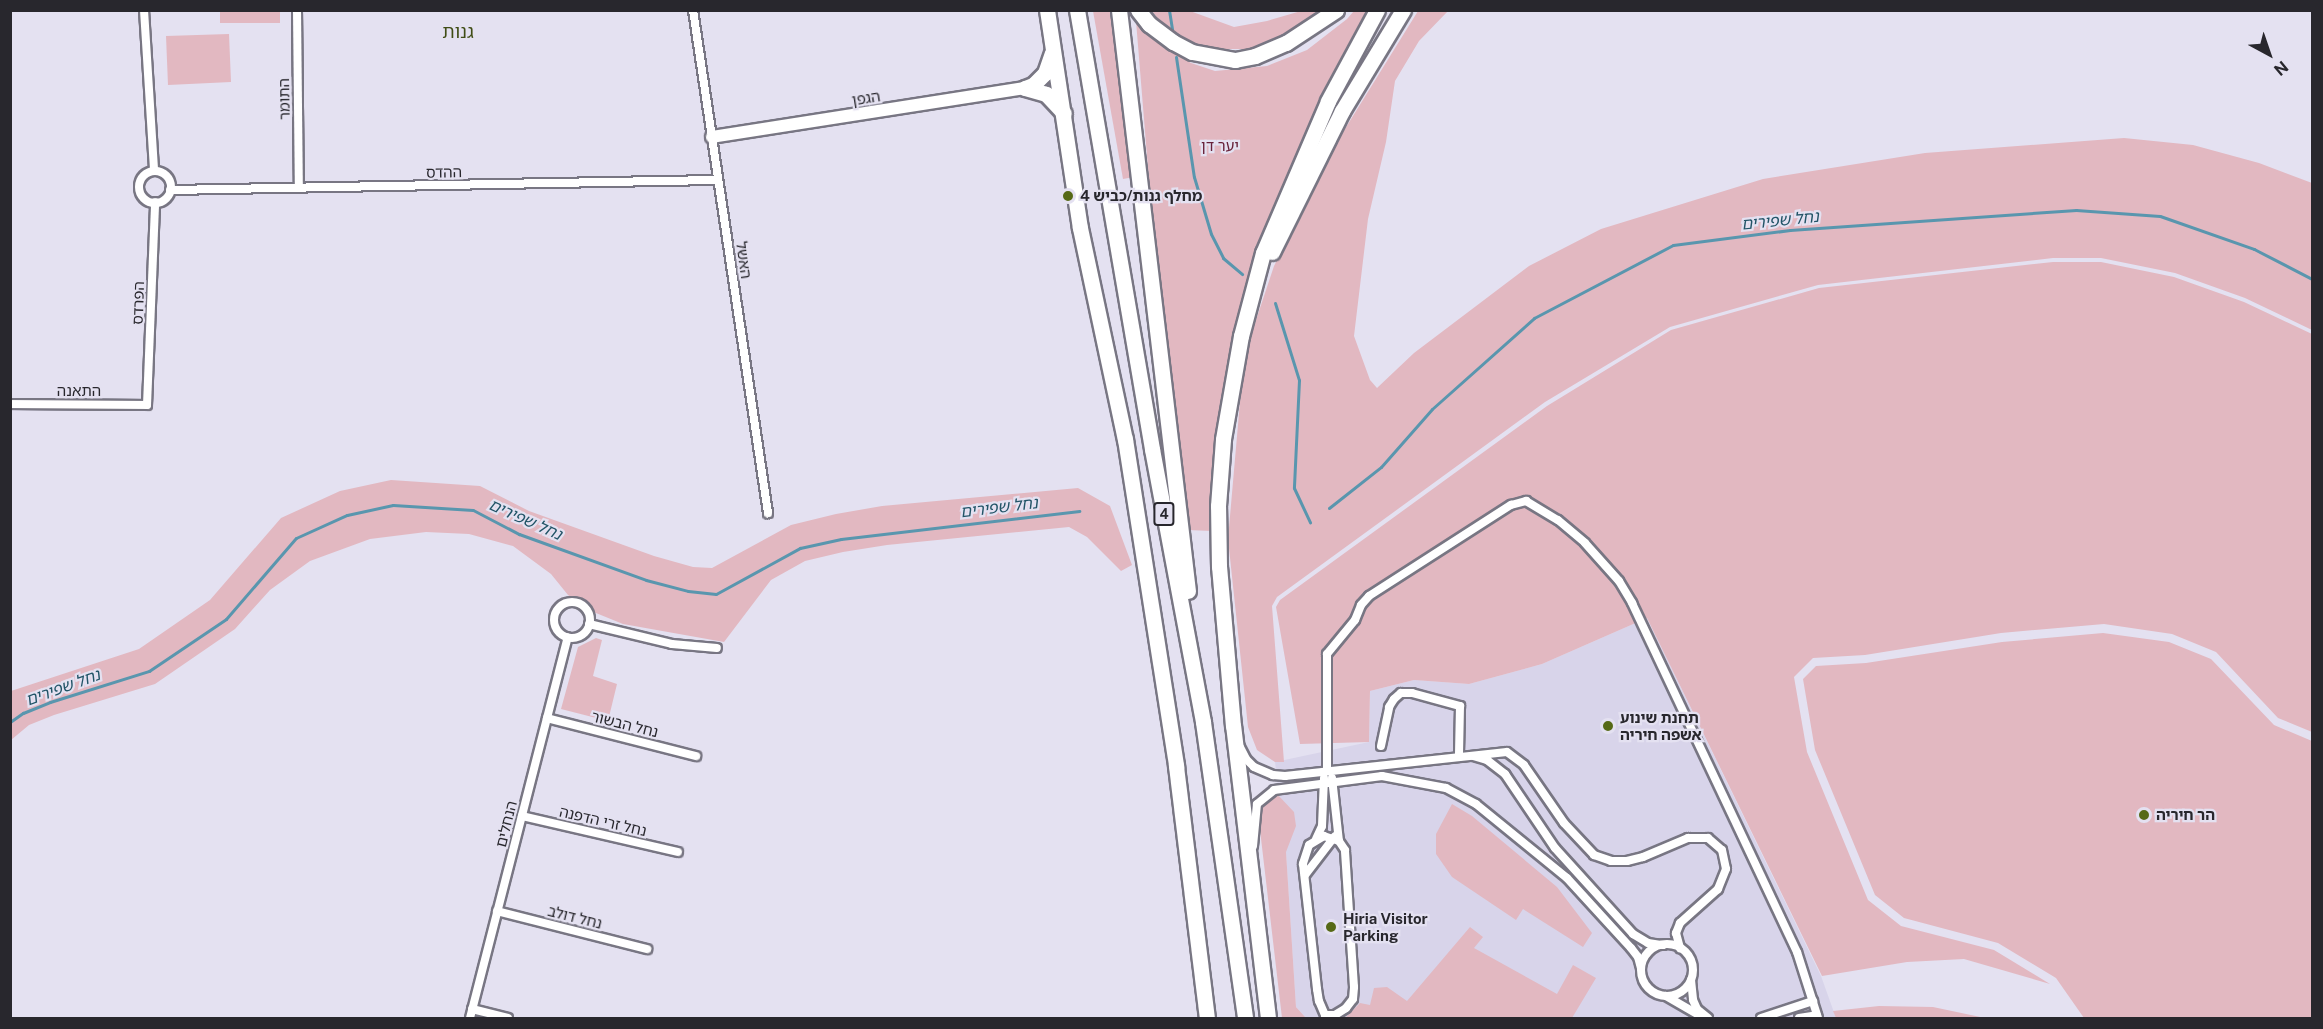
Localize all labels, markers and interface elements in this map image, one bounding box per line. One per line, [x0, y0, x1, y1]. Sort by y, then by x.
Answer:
district label: גנות [442, 21, 474, 43]
north arrow [2239, 24, 2299, 84]
text: N [2270, 57, 2292, 79]
street label: התומר [275, 78, 293, 120]
street label: הגפן [850, 87, 882, 109]
park label: יער דן [1201, 137, 1239, 155]
street label: ההדס [426, 163, 462, 181]
place label: מחלף גנות/כביש 4 [1080, 187, 1202, 205]
marker: מחלף גנות/כביש 4 [1061, 189, 1075, 203]
water label: נחל שפירים [1740, 207, 1820, 235]
street label: האשל [732, 240, 756, 280]
street label: הפרדס [128, 281, 148, 325]
street label: התאנה [57, 382, 101, 400]
water label: נחל שפירים [959, 494, 1039, 522]
water label: נחל שפירים [485, 495, 565, 545]
road number: 4 [1152, 503, 1176, 525]
water label: נחל שפירים [23, 666, 103, 710]
street label: נחל הבשור [590, 707, 660, 741]
place label: תחנת שינוע אשפה חיריה [1620, 708, 1702, 743]
marker: תחנת שינוע אשפה חיריה [1601, 719, 1615, 733]
street label: הנחלים [492, 799, 520, 849]
street label: נחל זרי הדפנה [558, 802, 648, 840]
place label: הר חיריה [2156, 806, 2215, 824]
marker: הר חיריה [2137, 808, 2151, 822]
street label: נחל דולב [546, 902, 604, 932]
place label: Hiria Visitor Parking [1343, 909, 1428, 944]
marker: Hiria Visitor Parking [1324, 920, 1338, 934]

